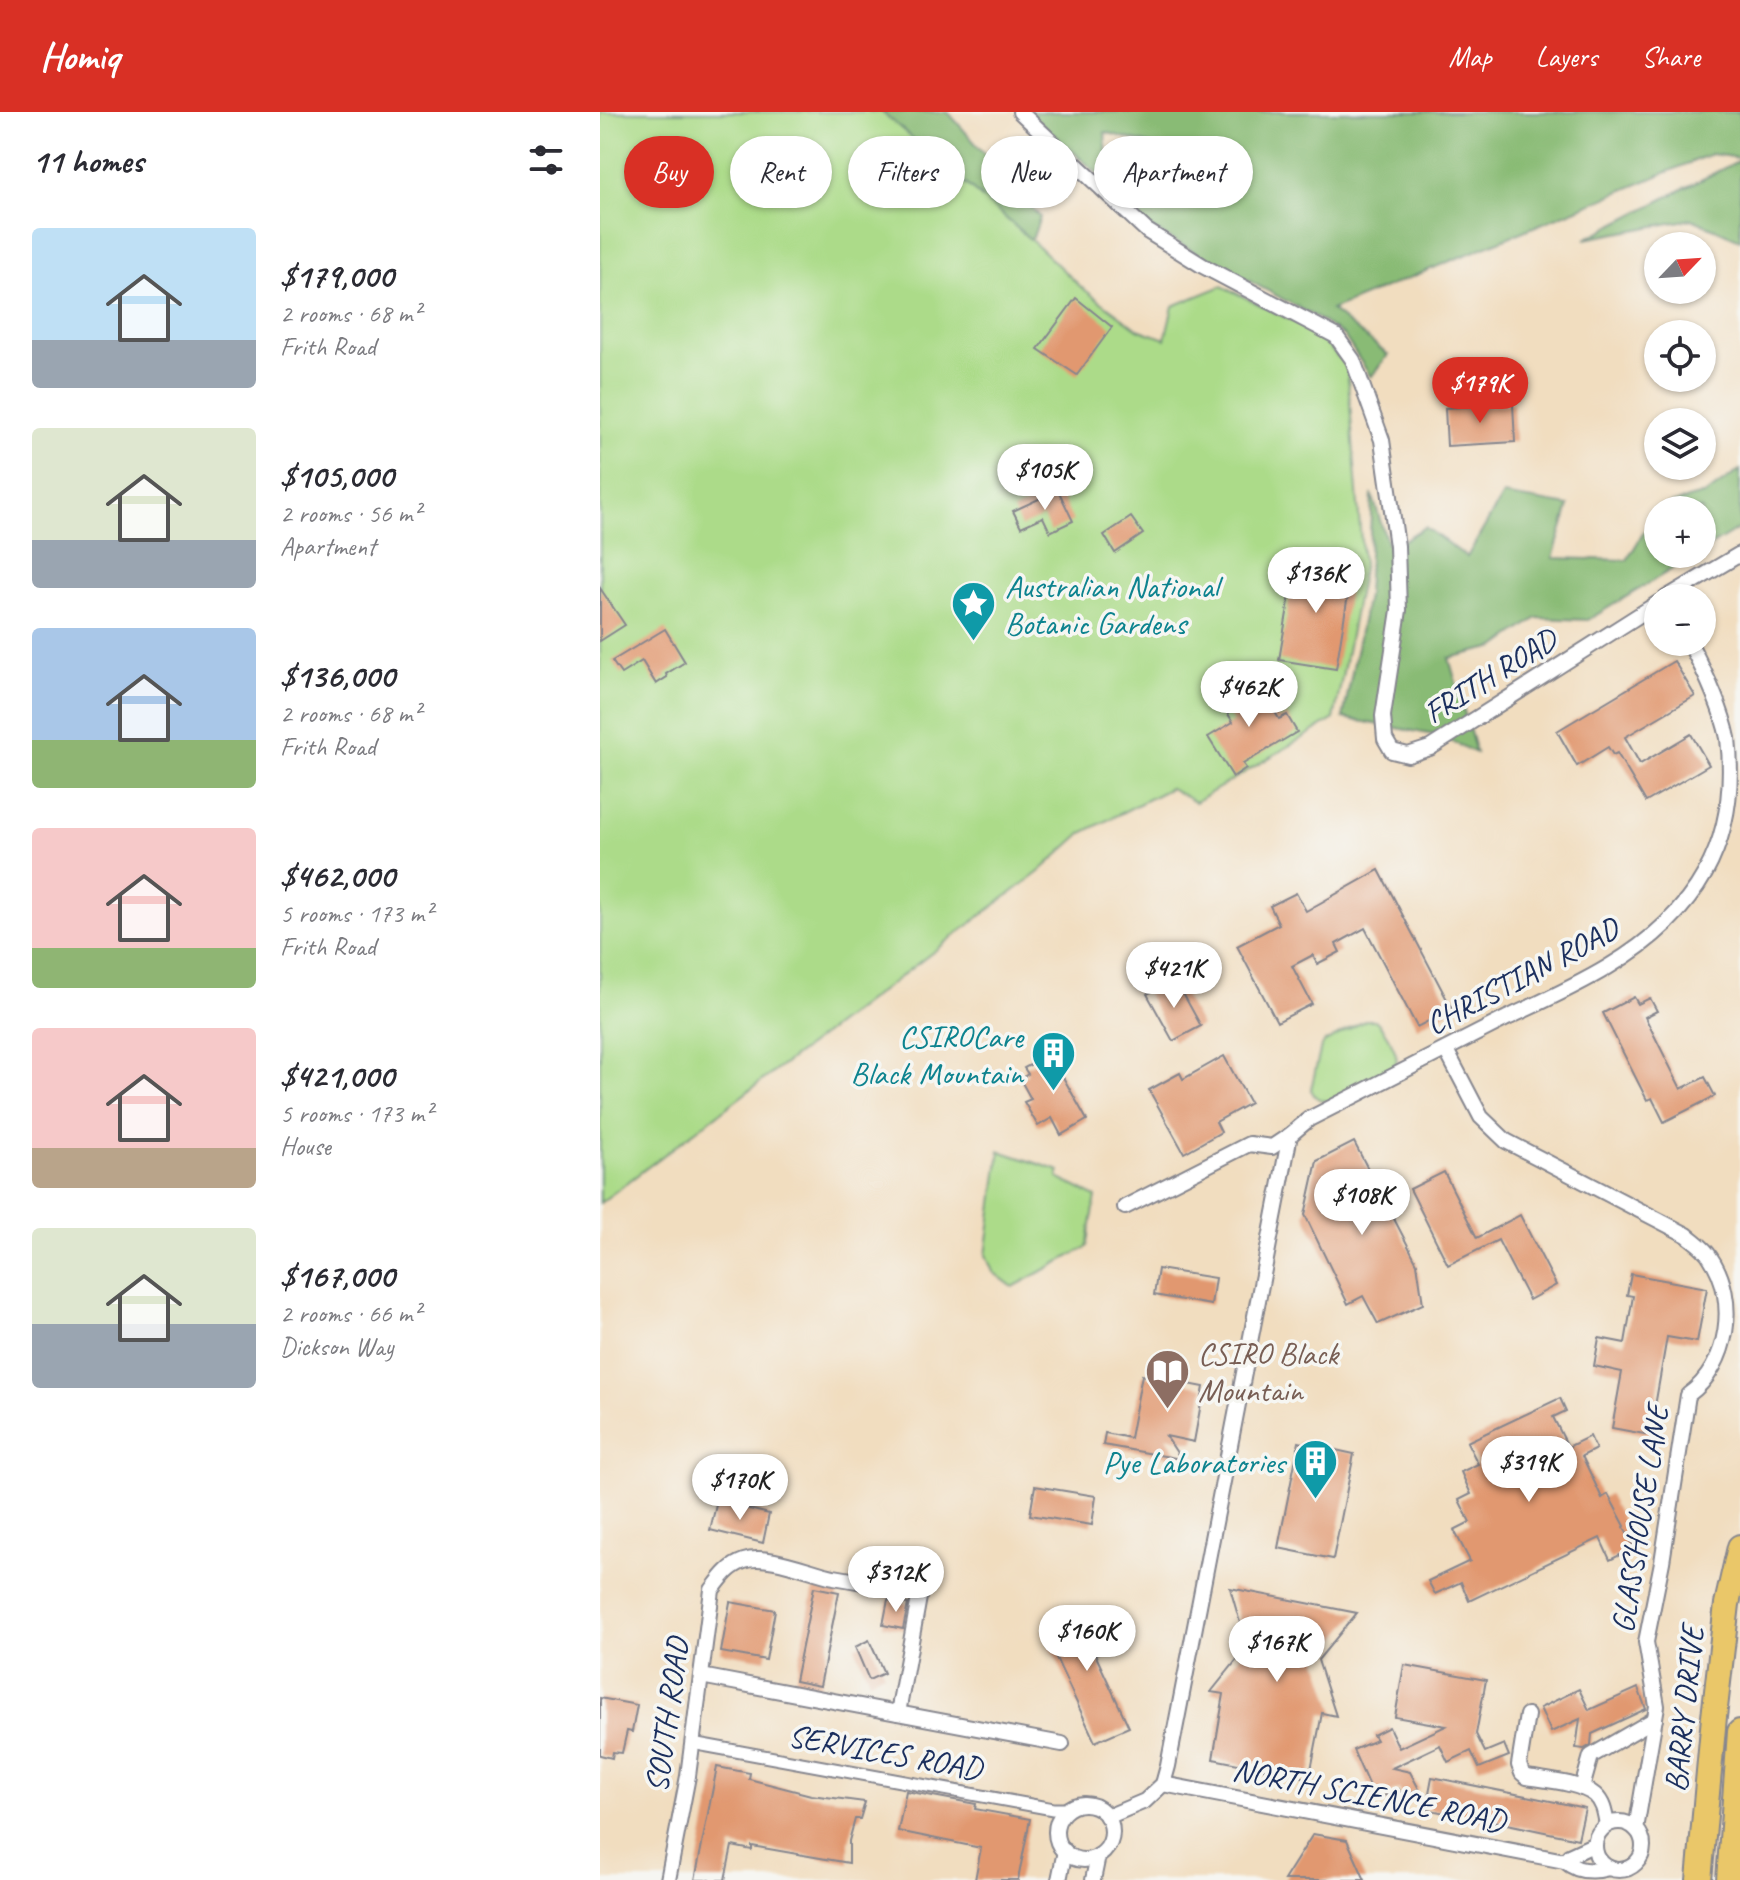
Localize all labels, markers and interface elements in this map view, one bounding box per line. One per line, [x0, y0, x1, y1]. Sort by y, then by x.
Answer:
text: Homiq [40, 33, 119, 80]
text: Map [1449, 39, 1492, 74]
text: Layers [1536, 39, 1597, 74]
text: Share [1641, 39, 1700, 74]
chip: Buy [624, 136, 714, 208]
chip: Rent [730, 136, 832, 208]
chip: Filters [848, 136, 965, 208]
chip: New [981, 136, 1078, 208]
chip: Apartment [1094, 136, 1253, 208]
icon: filters [524, 138, 568, 182]
text: 11 homes [32, 139, 143, 182]
north arrow [1644, 232, 1716, 304]
map controls [1644, 232, 1716, 656]
text: $179,000 [280, 254, 393, 297]
icon: home [96, 260, 192, 356]
text: 2 rooms · 68 m² [280, 297, 421, 330]
button: locate [1644, 320, 1716, 392]
text: Frith Road [280, 330, 376, 363]
pin: $179K [1424, 357, 1536, 425]
text: $179K [1450, 366, 1510, 399]
button: layers [1644, 408, 1716, 480]
pin: $105K [989, 444, 1101, 512]
text: $105K [1015, 453, 1075, 486]
text: $105,000 [280, 454, 393, 497]
icon: home [96, 460, 192, 556]
button: + [1644, 496, 1716, 568]
text: 2 rooms · 56 m² [280, 497, 421, 530]
text: Apartment [280, 530, 376, 563]
pin: $136K [1260, 547, 1372, 615]
text: $136K [1286, 556, 1346, 589]
place label: Australian National Botanic Gardens [1005, 566, 1224, 644]
place icon: Australian National Botanic Gardens [950, 580, 998, 643]
button: − [1644, 584, 1716, 656]
street label: FRITH ROAD [1416, 618, 1566, 733]
text: $136,000 [280, 654, 395, 697]
icon: home [96, 660, 192, 756]
pin: $462K [1193, 661, 1305, 729]
text: $462K [1219, 670, 1279, 703]
text: 2 rooms · 68 m² [280, 697, 421, 730]
text: Frith Road [280, 730, 376, 763]
text: $462,000 [280, 854, 395, 897]
icon: home [96, 860, 192, 956]
text: 5 rooms · 173 m² [280, 897, 432, 930]
street label: CHRISTIAN ROAD [1418, 907, 1628, 1044]
text: Frith Road [280, 930, 376, 963]
pin: $421K [1118, 942, 1230, 1010]
text: $421K [1144, 951, 1204, 984]
place label: CSIROCare Black Mountain [850, 1016, 1026, 1094]
building icon: CSIROCare Black Mountain [1030, 1030, 1078, 1093]
text: $421,000 [280, 1054, 394, 1097]
icon: home [96, 1060, 192, 1156]
text: 5 rooms · 173 m² [280, 1097, 432, 1130]
text: House [280, 1130, 331, 1163]
pin: $108K [1306, 1169, 1418, 1237]
text: $108K [1332, 1178, 1392, 1211]
text: $167,000 [280, 1254, 394, 1297]
icon: home [96, 1260, 192, 1356]
text: 2 rooms · 66 m² [280, 1297, 421, 1330]
text: Dickson Way [280, 1330, 393, 1363]
place label: CSIRO Black Mountain [1198, 1333, 1340, 1411]
library icon: CSIRO Black Mountain [1143, 1347, 1191, 1410]
street label: GLASSHOUSE LANE [1602, 1398, 1679, 1636]
pin: $319K [1473, 1436, 1585, 1504]
building icon: Pye Laboratories [1292, 1438, 1340, 1501]
place label: Pye Laboratories [1103, 1442, 1288, 1483]
text: $319K [1499, 1445, 1559, 1478]
pin: $170K [684, 1454, 796, 1522]
text: $170K [710, 1463, 770, 1496]
pin: $312K [840, 1546, 952, 1614]
text: $312K [866, 1555, 926, 1588]
pin: $160K [1031, 1605, 1143, 1673]
text: $160K [1057, 1614, 1117, 1647]
pin: $167K [1221, 1616, 1333, 1684]
street label: BARRY DRIVE [1655, 1620, 1714, 1794]
text: $167K [1247, 1625, 1307, 1658]
street label: SOUTH ROAD [636, 1633, 698, 1795]
street label: SERVICES ROAD [785, 1715, 987, 1790]
street label: NORTH SCIENCE ROAD [1229, 1749, 1511, 1842]

